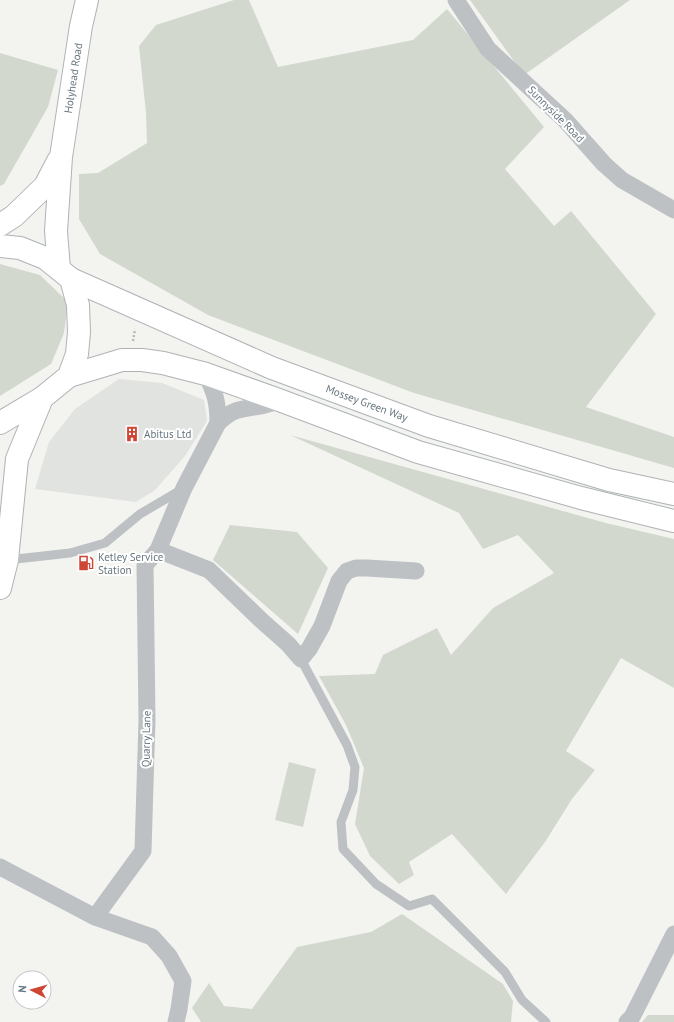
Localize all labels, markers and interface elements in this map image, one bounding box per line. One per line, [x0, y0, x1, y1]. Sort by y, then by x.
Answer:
street label: Holyhead Road [61, 42, 85, 114]
street label: Sunnyside Road [525, 83, 587, 145]
street label: Mossey Green Way [324, 382, 411, 425]
building icon: Abitus Ltd [123, 425, 141, 443]
place label: Abitus Ltd [144, 427, 191, 441]
place label: Ketley Service Station [98, 550, 164, 577]
fuel station icon: Ketley Service Station [77, 554, 95, 572]
street label: Quarry Lane [139, 710, 153, 767]
north arrow [12, 970, 52, 1010]
text: N [15, 985, 29, 993]

